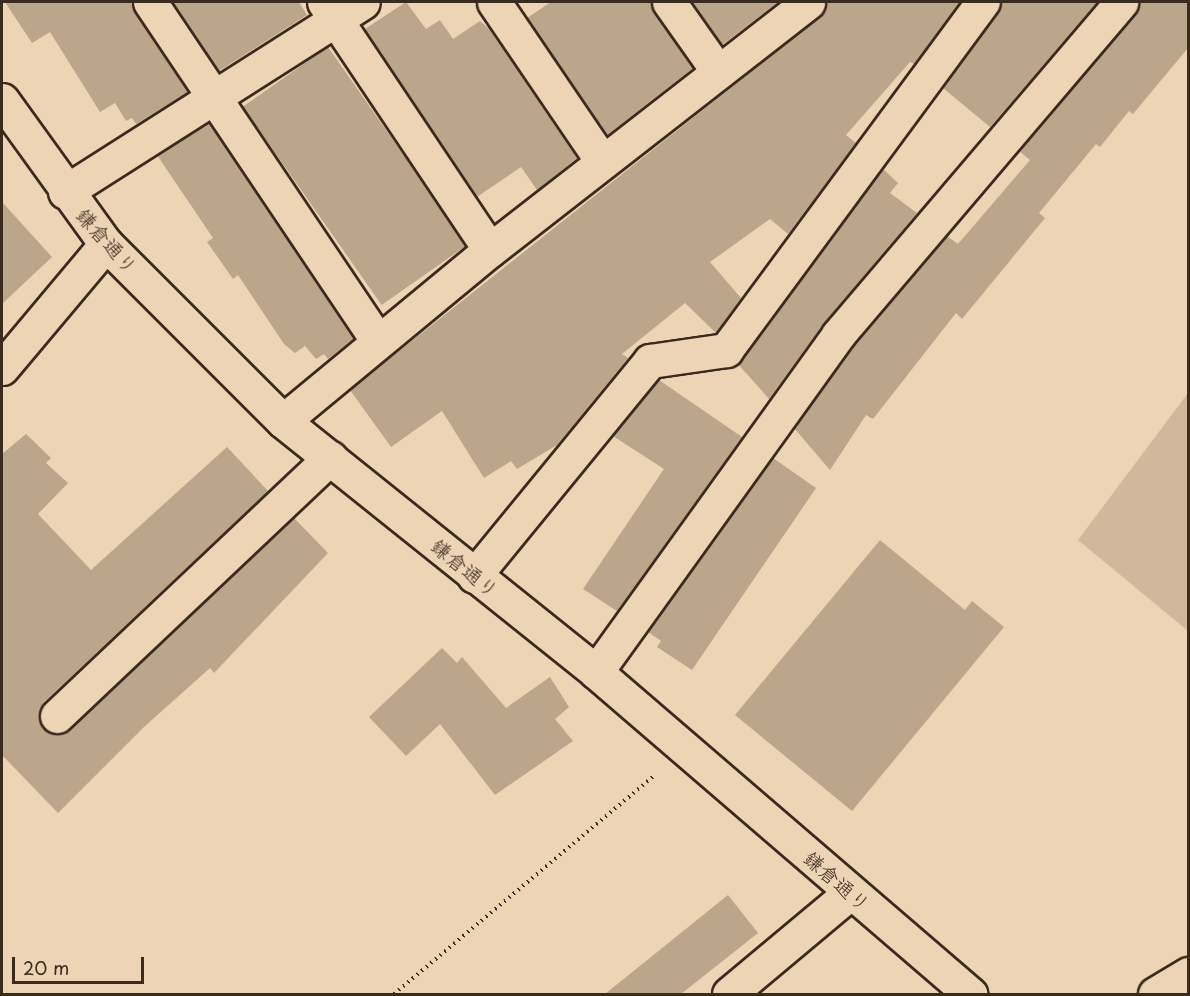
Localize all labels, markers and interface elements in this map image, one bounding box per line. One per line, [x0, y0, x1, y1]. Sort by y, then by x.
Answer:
street label: 鎌倉通り [71, 203, 143, 279]
street label: 鎌倉通り [426, 534, 504, 602]
street label: 鎌倉通り [799, 846, 875, 916]
scale bar [15, 945, 147, 983]
text: 20 m [23, 954, 69, 981]

